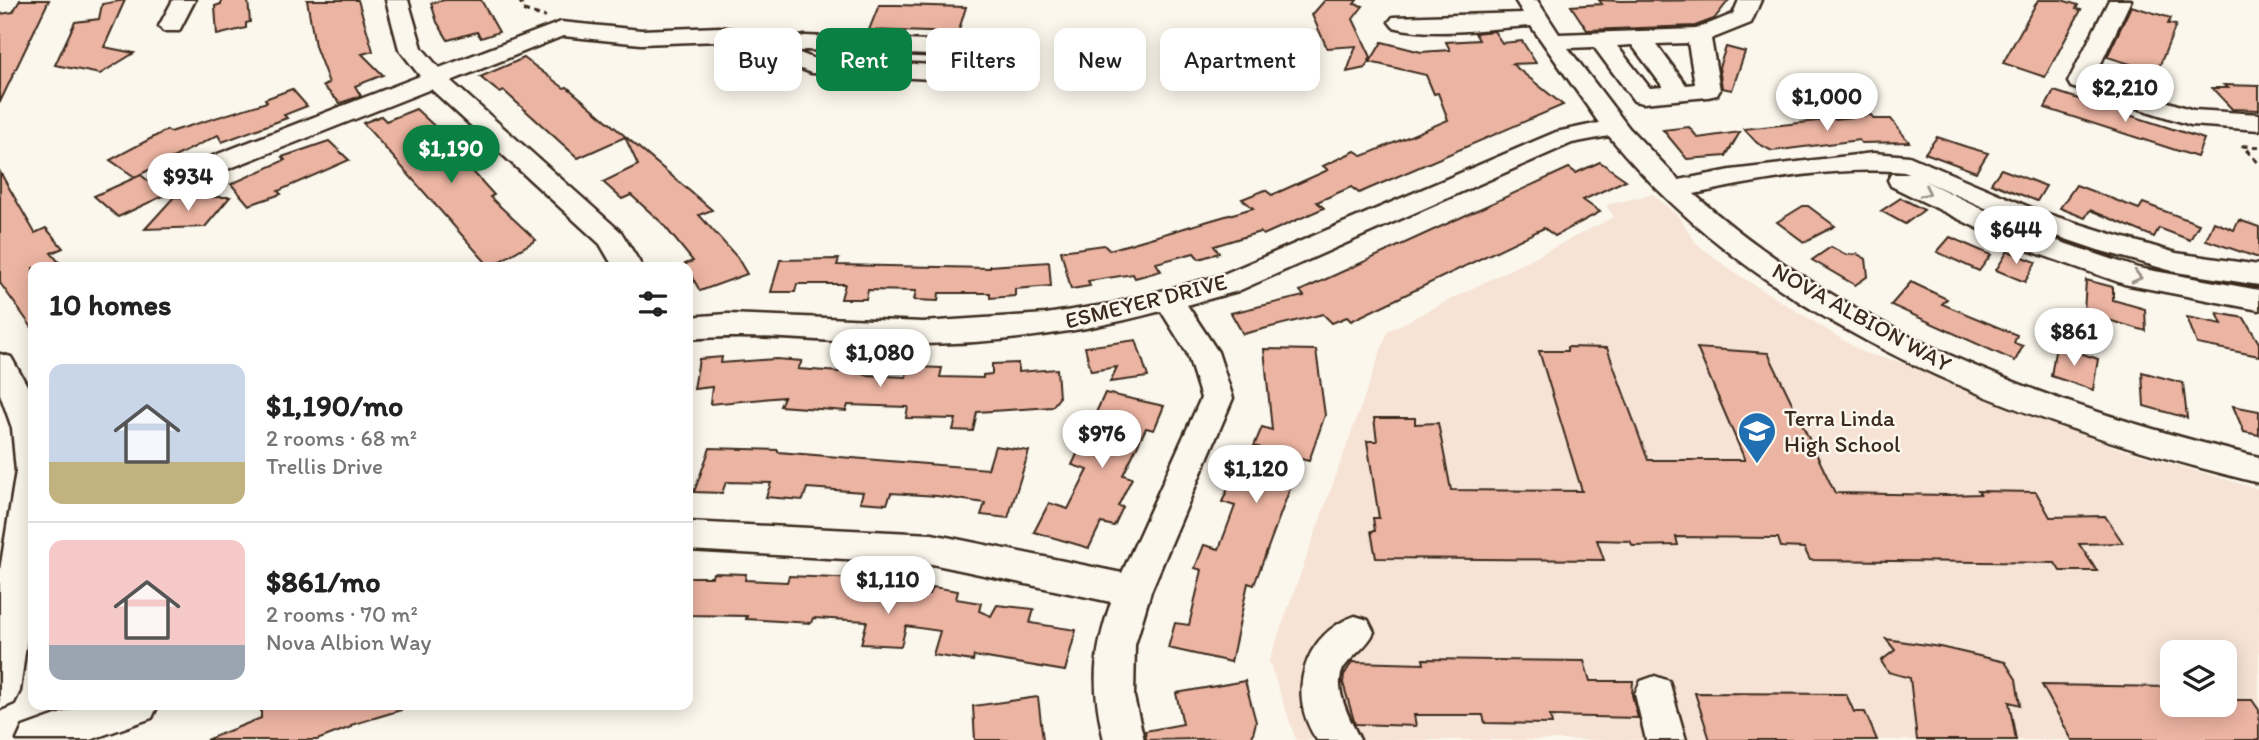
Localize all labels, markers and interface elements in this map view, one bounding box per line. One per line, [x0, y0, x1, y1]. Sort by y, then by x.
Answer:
chip: Buy [714, 28, 802, 91]
chip: Rent [816, 28, 912, 91]
chip: Filters [926, 28, 1040, 91]
chip: New [1054, 28, 1146, 91]
chip: Apartment [1160, 28, 1320, 91]
pin: $2,210 [2068, 64, 2182, 124]
text: $2,210 [2092, 73, 2158, 101]
pin: $1,000 [1770, 74, 1884, 133]
text: $1,000 [1792, 82, 1862, 110]
pin: $1,190 [394, 125, 508, 185]
text: $1,190 [419, 134, 483, 162]
pin: $934 [147, 154, 229, 213]
text: $934 [163, 162, 213, 190]
one-way arrow [1919, 184, 1931, 198]
pin: $644 [1975, 206, 2057, 266]
text: $644 [1990, 215, 2042, 243]
street label: NOVA ALBION WAY [1768, 256, 1956, 378]
street label: ESMEYER DRIVE [1062, 267, 1230, 335]
one-way arrow [2131, 269, 2143, 283]
icon: filters [634, 285, 672, 323]
text: 10 homes [49, 286, 172, 323]
pin: $861 [2033, 308, 2115, 368]
text: $861 [2050, 317, 2098, 345]
pin: $1,080 [823, 330, 937, 389]
text: $1,080 [846, 338, 914, 366]
text: $1,190/mo [266, 387, 403, 424]
icon: home [105, 392, 189, 476]
place label: Terra Linda High School [1784, 404, 1901, 458]
pin: $976 [1061, 410, 1143, 470]
school or university icon: Terra Linda High School [1736, 410, 1778, 465]
text: $976 [1078, 419, 1126, 447]
text: 2 rooms · 68 m² [266, 424, 417, 452]
pin: $1,120 [1199, 446, 1313, 505]
text: Trellis Drive [266, 452, 383, 480]
text: $1,120 [1224, 454, 1288, 482]
pin: $1,110 [831, 556, 945, 616]
text: $861/mo [266, 563, 381, 600]
text: $1,110 [856, 565, 920, 593]
icon: home [105, 568, 189, 652]
text: 2 rooms · 70 m² [266, 600, 418, 628]
text: Nova Albion Way [266, 628, 431, 656]
map controls [2160, 640, 2237, 717]
button: layers [2160, 640, 2237, 717]

